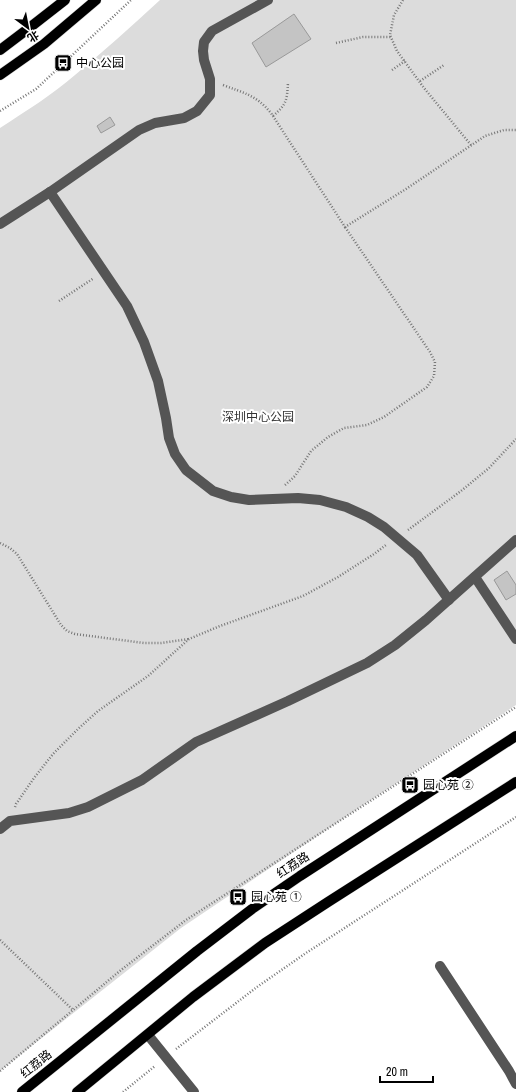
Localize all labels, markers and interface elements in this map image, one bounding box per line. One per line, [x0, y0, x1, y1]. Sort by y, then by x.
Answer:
north arrow [8, 8, 48, 48]
text: 北 [25, 28, 42, 45]
bus stop icon: 中心公园 [53, 53, 73, 73]
place label: 中心公园 [76, 55, 124, 71]
park label: 深圳中心公园 [222, 409, 294, 425]
bus stop icon: 园心苑 ② [400, 775, 420, 795]
place label: 园心苑 ② [423, 777, 474, 793]
street label: 红荔路 [274, 848, 312, 882]
bus stop icon: 园心苑 ① [228, 887, 248, 907]
place label: 园心苑 ① [251, 889, 302, 905]
street label: 红荔路 [17, 1046, 55, 1082]
scale bar [380, 1058, 433, 1084]
text: 20 m [386, 1064, 408, 1080]

